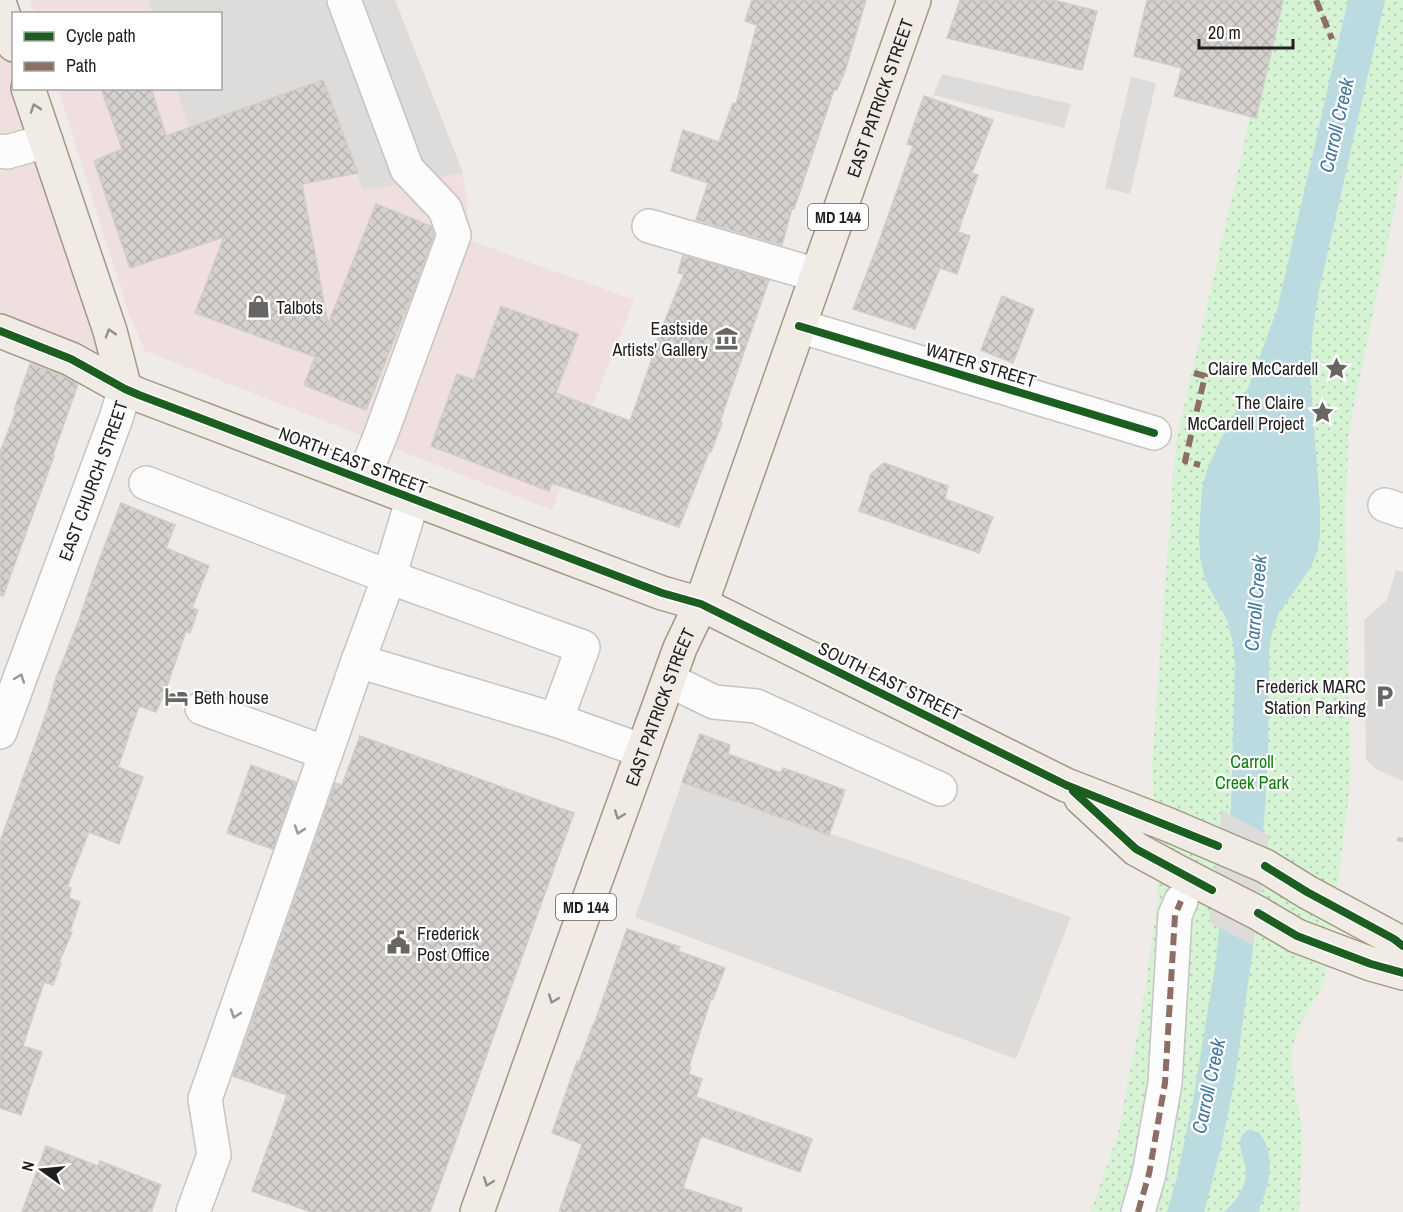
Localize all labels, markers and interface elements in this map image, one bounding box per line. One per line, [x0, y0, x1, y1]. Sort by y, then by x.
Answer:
legend [12, 12, 222, 90]
scale bar [1199, 12, 1294, 50]
street label: EAST PATRICK STREET [840, 15, 919, 181]
text: 20 m [1208, 20, 1241, 45]
text: Cycle path [66, 23, 136, 48]
text: Path [66, 53, 96, 78]
water label: Carroll Creek [1312, 74, 1360, 175]
one-way arrow [29, 103, 42, 114]
road number: MD 144 [808, 204, 868, 230]
shop icon: Talbots [245, 294, 271, 320]
place label: Talbots [276, 295, 323, 320]
place label: Eastside Artists' Gallery [611, 316, 709, 362]
museum icon: Eastside Artists' Gallery [713, 325, 739, 351]
one-way arrow [105, 328, 117, 339]
street label: WATER STREET [923, 336, 1039, 394]
place icon: Claire McCardell [1323, 355, 1349, 381]
place label: Claire McCardell [1208, 356, 1318, 381]
place label: The Claire McCardell Project [1188, 390, 1304, 436]
street label: EAST CHURCH STREET [52, 397, 133, 564]
place icon: The Claire McCardell Project [1309, 399, 1335, 425]
street label: NORTH EAST STREET [275, 420, 431, 500]
water label: Carroll Creek [1237, 553, 1273, 652]
street label: EAST PATRICK STREET [619, 624, 700, 789]
street label: SOUTH EAST STREET [814, 635, 966, 727]
one-way arrow [13, 673, 26, 683]
place label: Frederick MARC Station Parking [1256, 674, 1367, 720]
parking icon: Frederick MARC Station Parking [1371, 683, 1397, 709]
hotel icon: Beth house [163, 684, 189, 710]
place label: Beth house [194, 685, 269, 710]
park label: Carroll Creek Park [1215, 749, 1290, 795]
one-way arrow [614, 809, 627, 820]
one-way arrow [294, 824, 307, 835]
road number: MD 144 [556, 894, 616, 920]
place label: Frederick Post Office [417, 921, 490, 967]
public building icon: Frederick Post Office [386, 930, 412, 956]
one-way arrow [548, 993, 561, 1003]
one-way arrow [229, 1008, 242, 1019]
water label: Carroll Creek [1185, 1035, 1231, 1136]
north arrow [12, 1140, 72, 1200]
text: N [16, 1159, 39, 1174]
one-way arrow [482, 1176, 495, 1187]

